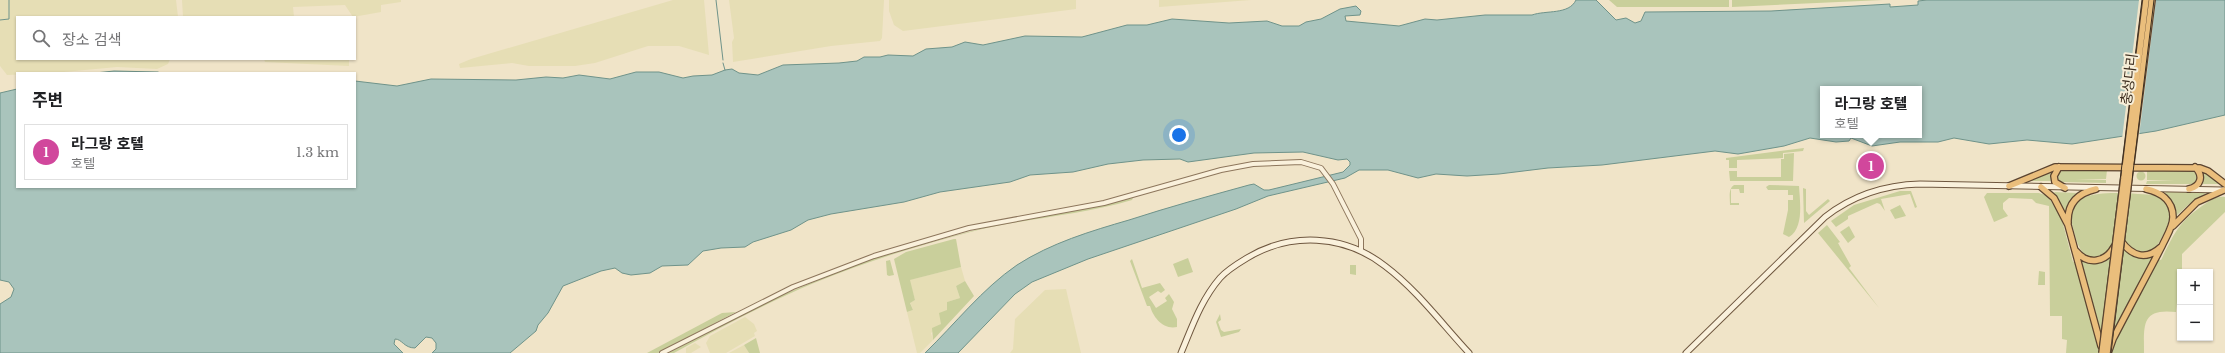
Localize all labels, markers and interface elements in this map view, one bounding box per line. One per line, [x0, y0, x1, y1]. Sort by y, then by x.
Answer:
search box [16, 16, 356, 60]
icon: search [30, 27, 52, 49]
text: 장소 검색 [62, 30, 122, 49]
street label: 충성다리 [2117, 52, 2141, 106]
popup [1820, 86, 1922, 138]
text: 주변 [32, 90, 63, 111]
text: 라그랑 호텔 [1835, 94, 1908, 113]
text: 호텔 [1835, 115, 1858, 132]
your location [1169, 125, 1189, 145]
text: 라그랑 호텔 [71, 134, 144, 153]
text: 1 [43, 144, 49, 161]
text: 1.3 km [296, 144, 339, 161]
pin: 1 [1858, 151, 1884, 181]
text: 호텔 [71, 155, 95, 172]
map controls [2177, 269, 2213, 341]
button: + [2177, 269, 2213, 305]
button: − [2177, 305, 2213, 341]

